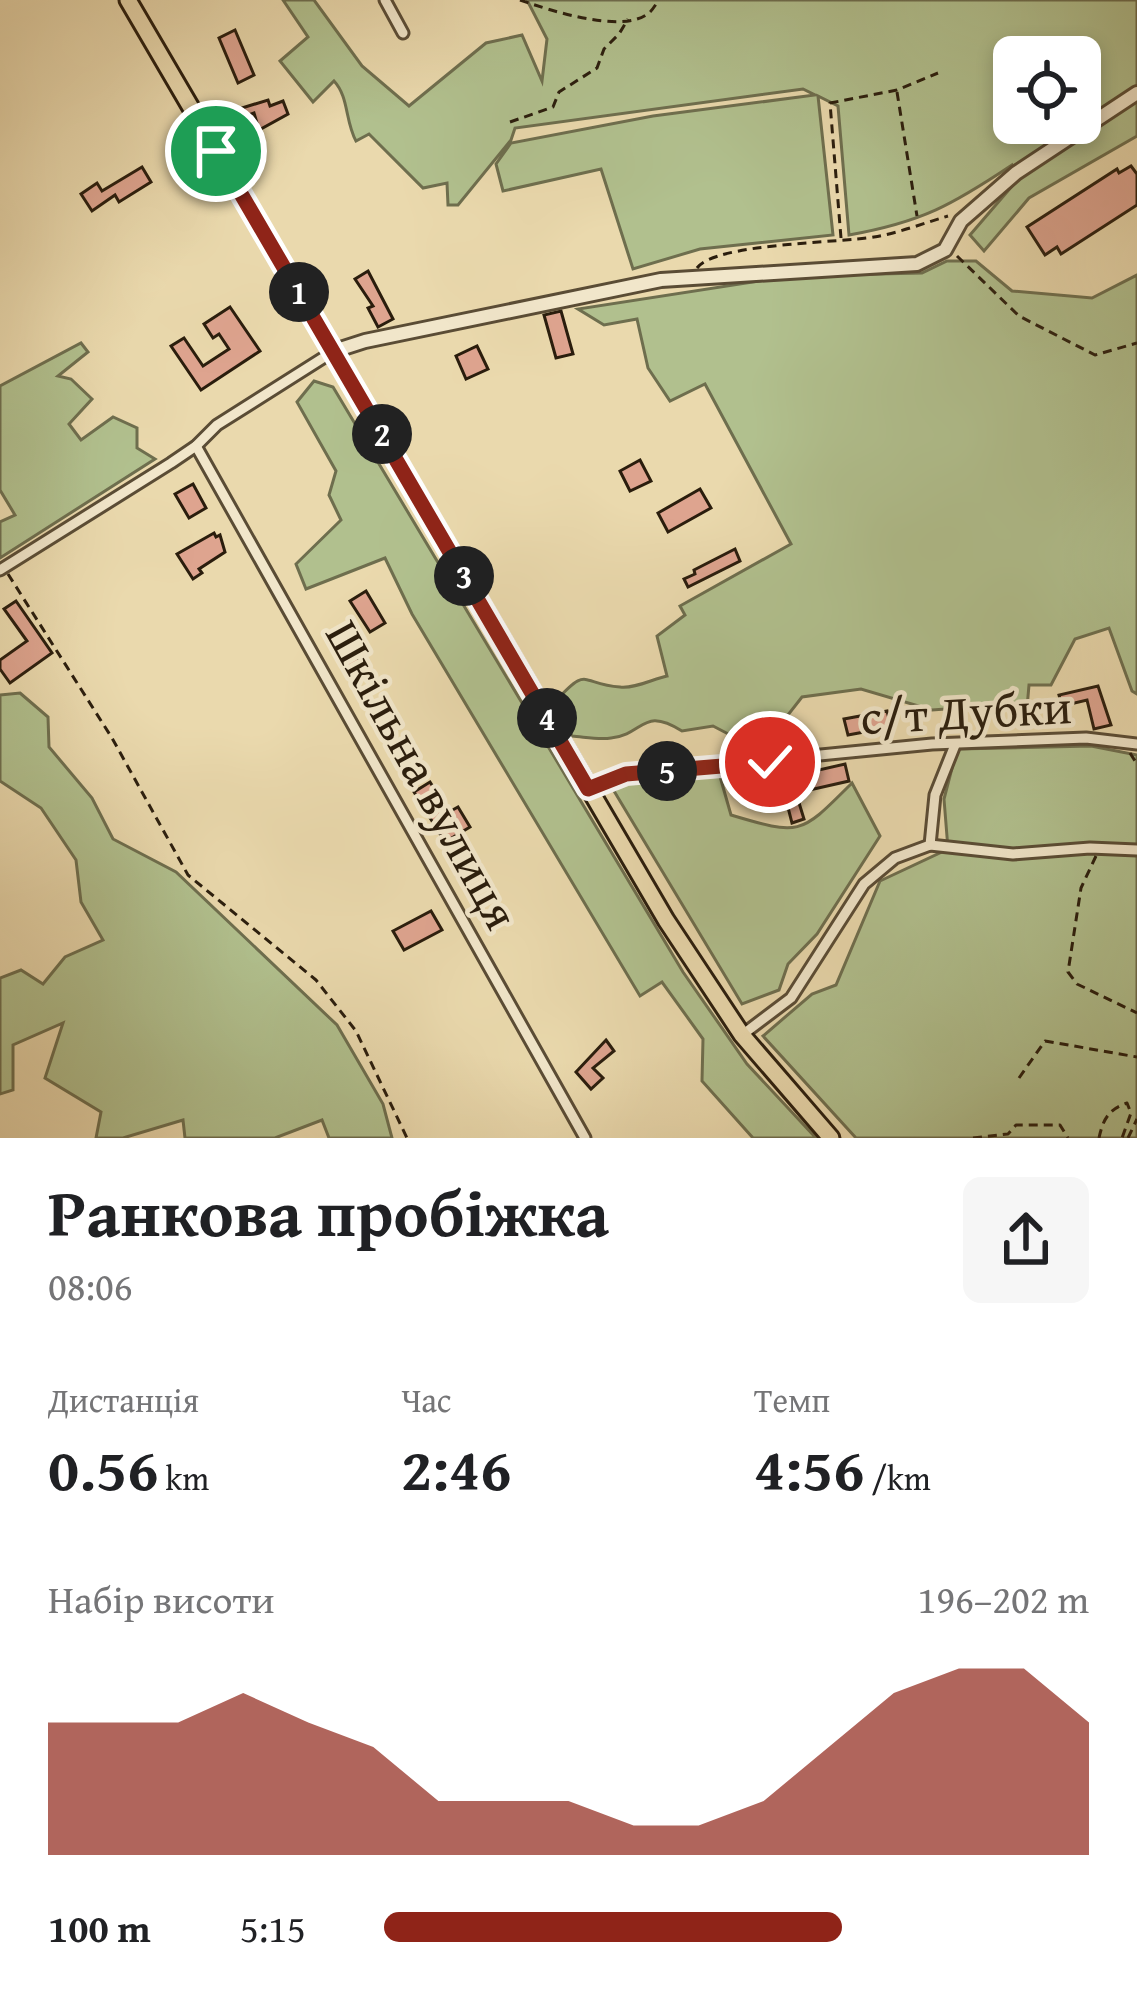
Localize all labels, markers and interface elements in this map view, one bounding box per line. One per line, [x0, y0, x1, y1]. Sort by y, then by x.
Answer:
map controls [993, 36, 1101, 144]
button: locate [993, 36, 1101, 144]
pin [165, 100, 267, 202]
icon: arrive [183, 118, 249, 184]
pin: 1 [269, 262, 329, 322]
text: 1 [290, 268, 308, 316]
pin: 2 [352, 404, 412, 464]
text: 2 [373, 410, 391, 458]
pin: 3 [434, 546, 494, 606]
text: 3 [455, 552, 473, 600]
street label: Шкільна вулиця [309, 607, 537, 941]
street label: с/т Дубки [859, 670, 1073, 752]
pin: 4 [517, 688, 577, 748]
text: 4 [538, 694, 556, 742]
pin [719, 711, 821, 813]
icon: check [737, 729, 803, 795]
pin: 5 [637, 741, 697, 801]
text: 5 [658, 747, 676, 795]
text: Ранкова пробіжка [48, 1163, 609, 1260]
button: share [963, 1177, 1089, 1303]
text: 08:06 [48, 1257, 133, 1314]
text: Дистанція [48, 1376, 199, 1424]
text: Час [401, 1376, 452, 1424]
text: Темп [754, 1376, 830, 1424]
text: 0.56 [48, 1424, 158, 1512]
text: 2:46 [401, 1424, 511, 1512]
text: 4:56 [754, 1424, 864, 1512]
text: km [158, 1454, 209, 1502]
text: /km [864, 1454, 931, 1502]
text: Набір висоти [48, 1570, 274, 1627]
text: 196–202 m [917, 1570, 1089, 1627]
text: 100 m [48, 1899, 151, 1956]
text: 5:15 [240, 1899, 306, 1956]

